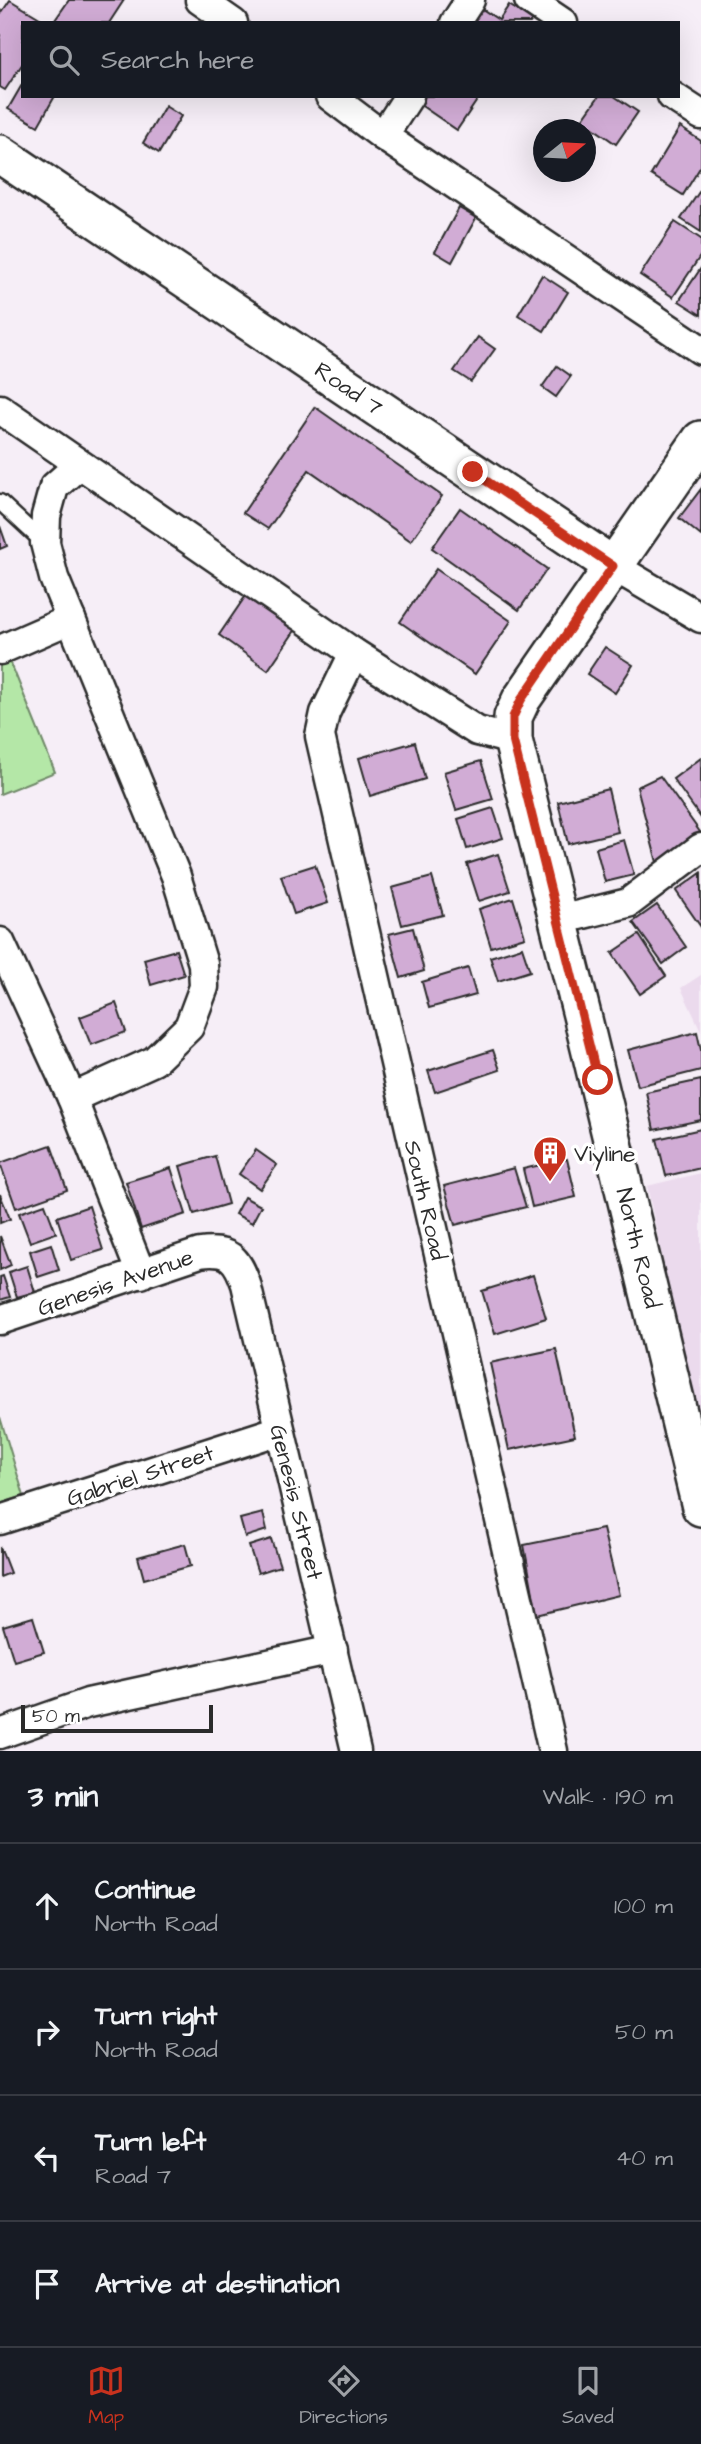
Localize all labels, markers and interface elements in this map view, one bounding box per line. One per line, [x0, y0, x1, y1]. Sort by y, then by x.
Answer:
search box [21, 21, 680, 98]
icon: search [45, 41, 83, 79]
text: Search here [101, 42, 254, 78]
north arrow [533, 119, 596, 182]
street label: Road 7 [308, 354, 389, 423]
route end [457, 456, 488, 487]
route start [582, 1064, 613, 1095]
building icon: Viyline [531, 1134, 569, 1183]
street label: South Road [396, 1137, 454, 1264]
place label: Viyline [574, 1138, 636, 1171]
street label: North Road [608, 1185, 668, 1312]
street label: Genesis Avenue [33, 1241, 198, 1325]
street label: Genesis Street [261, 1421, 331, 1584]
street label: Gabriel Street [63, 1437, 219, 1515]
scale bar [21, 1702, 214, 1734]
text: 50 m [32, 1703, 80, 1730]
text: 3 min [28, 1776, 98, 1818]
text: Walk · 190 m [543, 1781, 673, 1813]
text: Continue [95, 1872, 196, 1908]
icon: ahead [28, 1887, 66, 1925]
text: 100 m [614, 1890, 673, 1922]
text: North Road [95, 1908, 218, 1940]
text: Turn right [95, 1998, 217, 2034]
icon: right [28, 2013, 66, 2051]
text: 50 m [615, 2016, 673, 2048]
text: North Road [95, 2034, 218, 2066]
text: Turn left [95, 2124, 206, 2160]
icon: left [28, 2139, 66, 2177]
text: 40 m [616, 2142, 673, 2174]
text: Road 7 [95, 2160, 171, 2192]
icon: arrive [28, 2265, 66, 2303]
text: Arrive at destination [95, 2266, 340, 2302]
tab: Map [87, 2362, 125, 2431]
tab: Directions [299, 2362, 388, 2431]
tab: Saved [562, 2362, 614, 2431]

